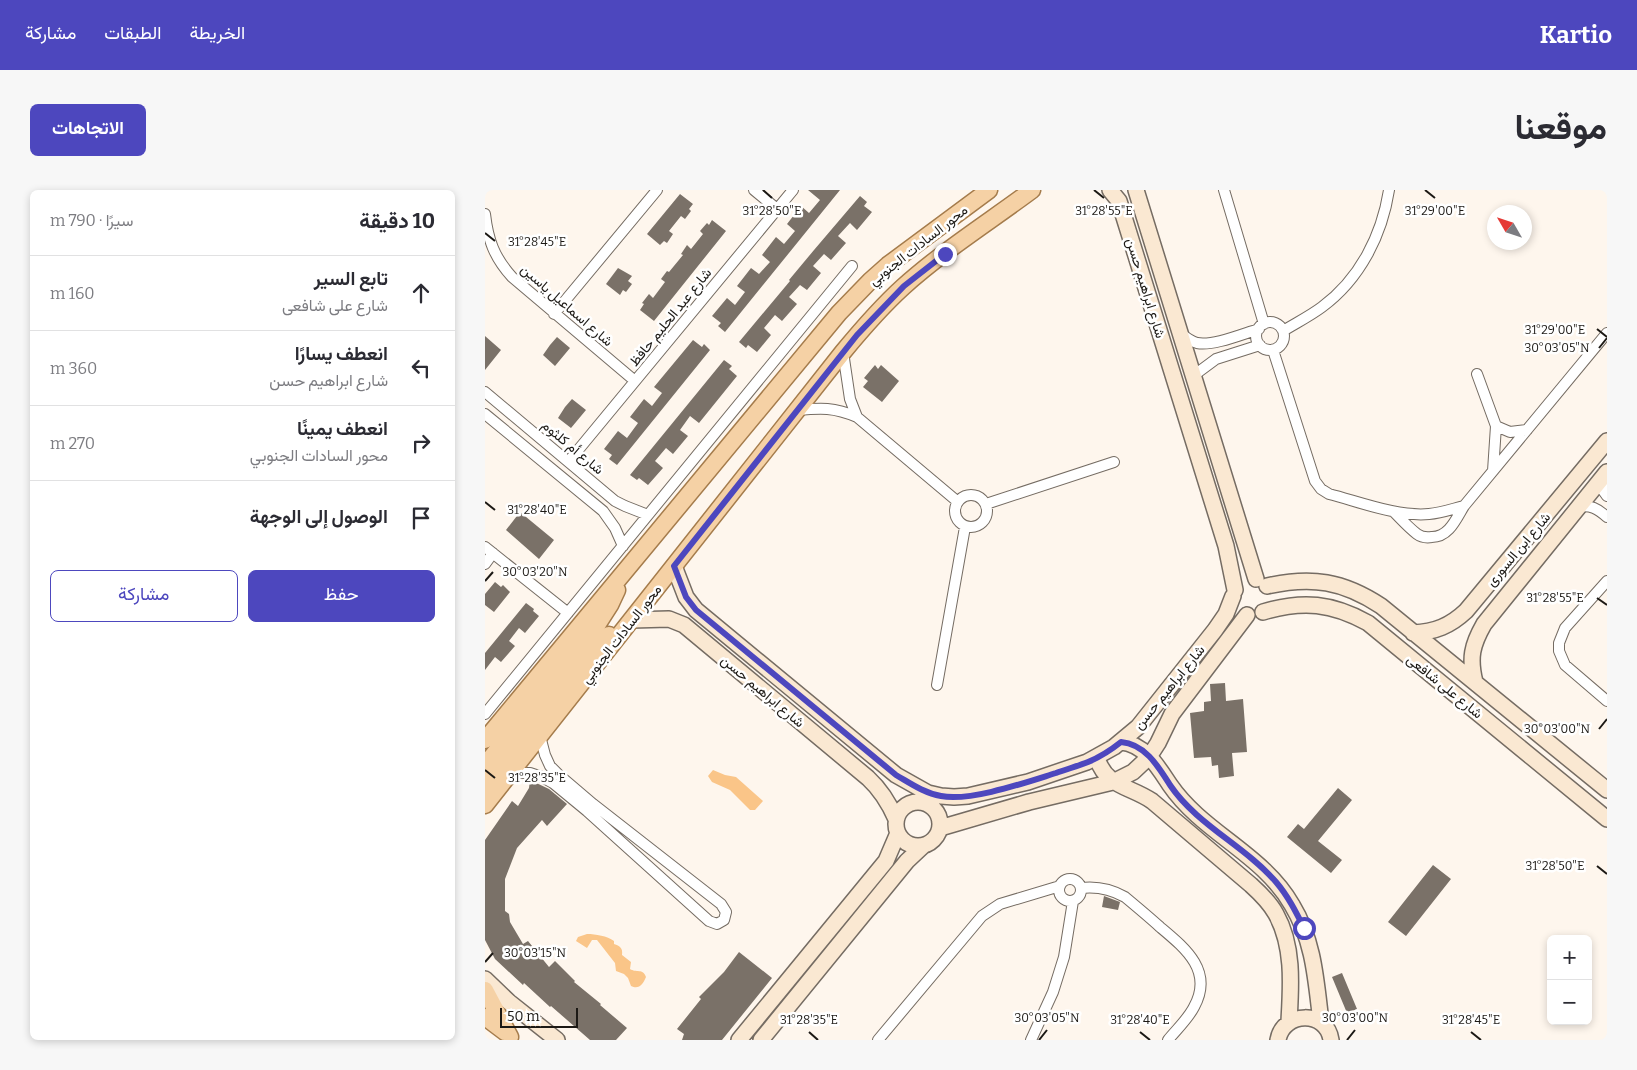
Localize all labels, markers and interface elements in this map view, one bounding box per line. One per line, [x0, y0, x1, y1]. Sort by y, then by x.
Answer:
text: Kartio [1540, 21, 1612, 49]
text: مشاركة [25, 22, 76, 44]
text: الطبقات [104, 22, 161, 44]
text: الخريطة [189, 22, 245, 44]
button: الاتجاهات [30, 104, 146, 156]
text: موقعنا [1514, 106, 1607, 148]
street label: محور السادات الجنوبي [865, 201, 973, 292]
text: 31°28'50"E [743, 204, 801, 218]
text: 31°28'55"E [1075, 204, 1133, 218]
text: 31°29'00"E [1405, 204, 1465, 218]
north arrow [1487, 205, 1532, 250]
text: 10 دقيقة [359, 208, 435, 234]
text: سيرًا · 790 m [50, 211, 133, 230]
text: 31°28'45"E [508, 235, 566, 249]
street label: شارع ابراهيم حسن [1120, 236, 1169, 341]
route end [934, 243, 957, 266]
street label: شارع اسماعيل ياسين [516, 261, 616, 352]
street label: شارع عبد الحليم حافظ [626, 265, 717, 371]
text: تابع السير [314, 267, 388, 290]
icon: ahead [407, 279, 435, 307]
text: 160 m [50, 284, 95, 303]
text: شارع على شافعى [282, 296, 388, 315]
text: 31°29'00"E [1525, 323, 1585, 337]
text: 30°03'05"N [1525, 341, 1590, 355]
text: انعطف يسارًا [295, 342, 388, 365]
icon: left [407, 354, 435, 382]
text: 360 m [50, 359, 97, 378]
text: شارع ابراهيم حسن [269, 371, 388, 390]
text: انعطف يمينًا [297, 417, 388, 440]
street label: شارع أم كلثوم [537, 417, 607, 480]
icon: right [407, 429, 435, 457]
text: 270 m [50, 434, 95, 453]
text: محور السادات الجنوبي [250, 446, 388, 465]
text: 31°28'40"E [507, 503, 567, 517]
icon: arrive [407, 504, 435, 532]
text: الوصول إلى الوجهة [250, 505, 388, 528]
street label: شارع ابن السورى [1483, 509, 1556, 591]
text: 30°03'20"N [502, 565, 568, 579]
button: مشاركة [50, 570, 238, 622]
button: حفظ [248, 570, 435, 622]
street label: محور السادات الجنوبي [577, 581, 668, 689]
text: 31°28'55"E [1526, 591, 1584, 605]
street label: شارع ابراهيم حسن [1130, 642, 1210, 734]
street label: شارع على شافعى [1402, 651, 1486, 724]
street label: شارع ابراهيم حسن [716, 652, 808, 733]
text: 30°03'00"N [1524, 722, 1591, 736]
text: 31°28'35"E [508, 771, 566, 785]
text: 31°28'50"E [1526, 859, 1584, 873]
route start [1293, 917, 1316, 940]
map controls [1547, 935, 1592, 1025]
button: + [1547, 935, 1592, 980]
text: 30°03'15"N [504, 946, 567, 960]
button: − [1547, 980, 1592, 1025]
scale bar [500, 1005, 577, 1028]
text: 50 m [507, 1008, 540, 1025]
text: 30°03'05"N [1015, 1011, 1080, 1025]
text: 30°03'00"N [1322, 1011, 1389, 1025]
text: 31°28'35"E [780, 1013, 838, 1027]
text: 31°28'40"E [1110, 1013, 1170, 1027]
text: 31°28'45"E [1442, 1013, 1500, 1027]

